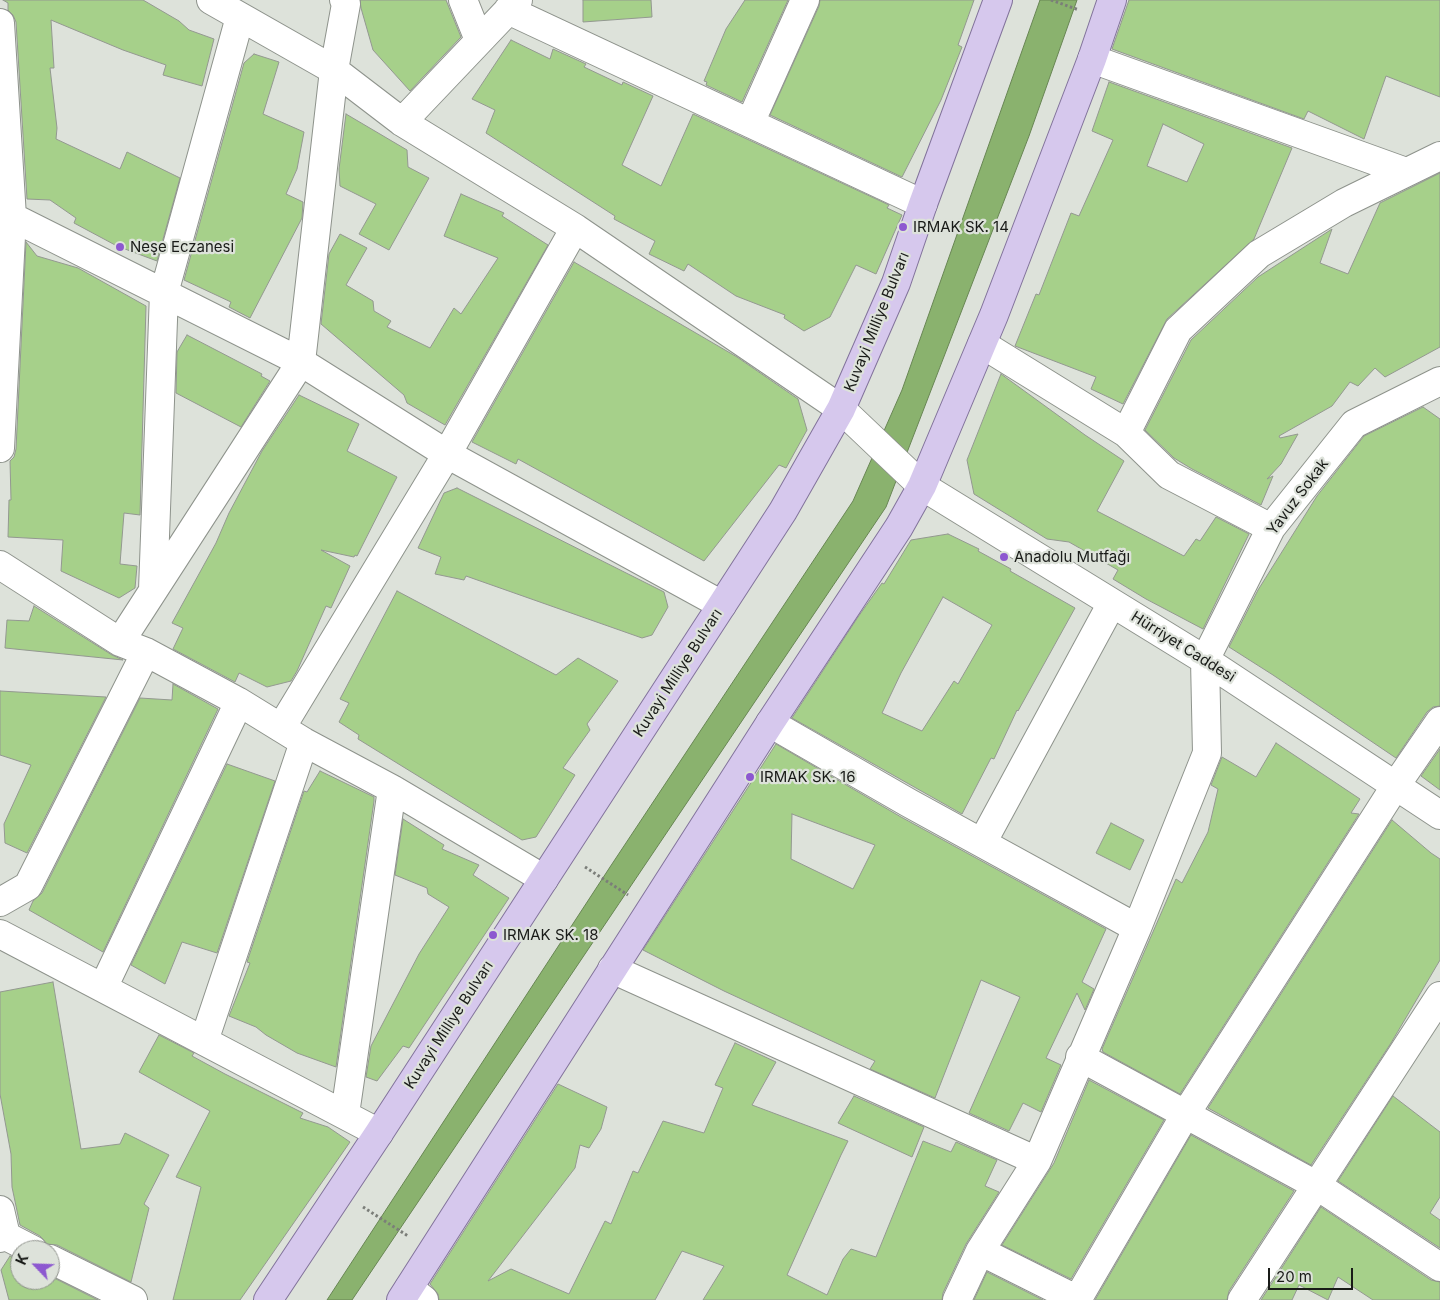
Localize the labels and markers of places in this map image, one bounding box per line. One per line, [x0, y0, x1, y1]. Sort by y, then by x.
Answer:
place label: IRMAK SK. 14 [913, 218, 1009, 236]
marker: IRMAK SK. 14 [897, 221, 909, 233]
place label: Neşe Eczanesi [130, 238, 234, 256]
marker: Neşe Eczanesi [114, 241, 126, 253]
place label: Anadolu Mutfağı [1014, 548, 1130, 566]
marker: Anadolu Mutfağı [998, 551, 1010, 563]
place label: IRMAK SK. 16 [760, 768, 856, 786]
marker: IRMAK SK. 16 [744, 771, 756, 783]
place label: IRMAK SK. 18 [503, 926, 599, 944]
marker: IRMAK SK. 18 [487, 929, 499, 941]

